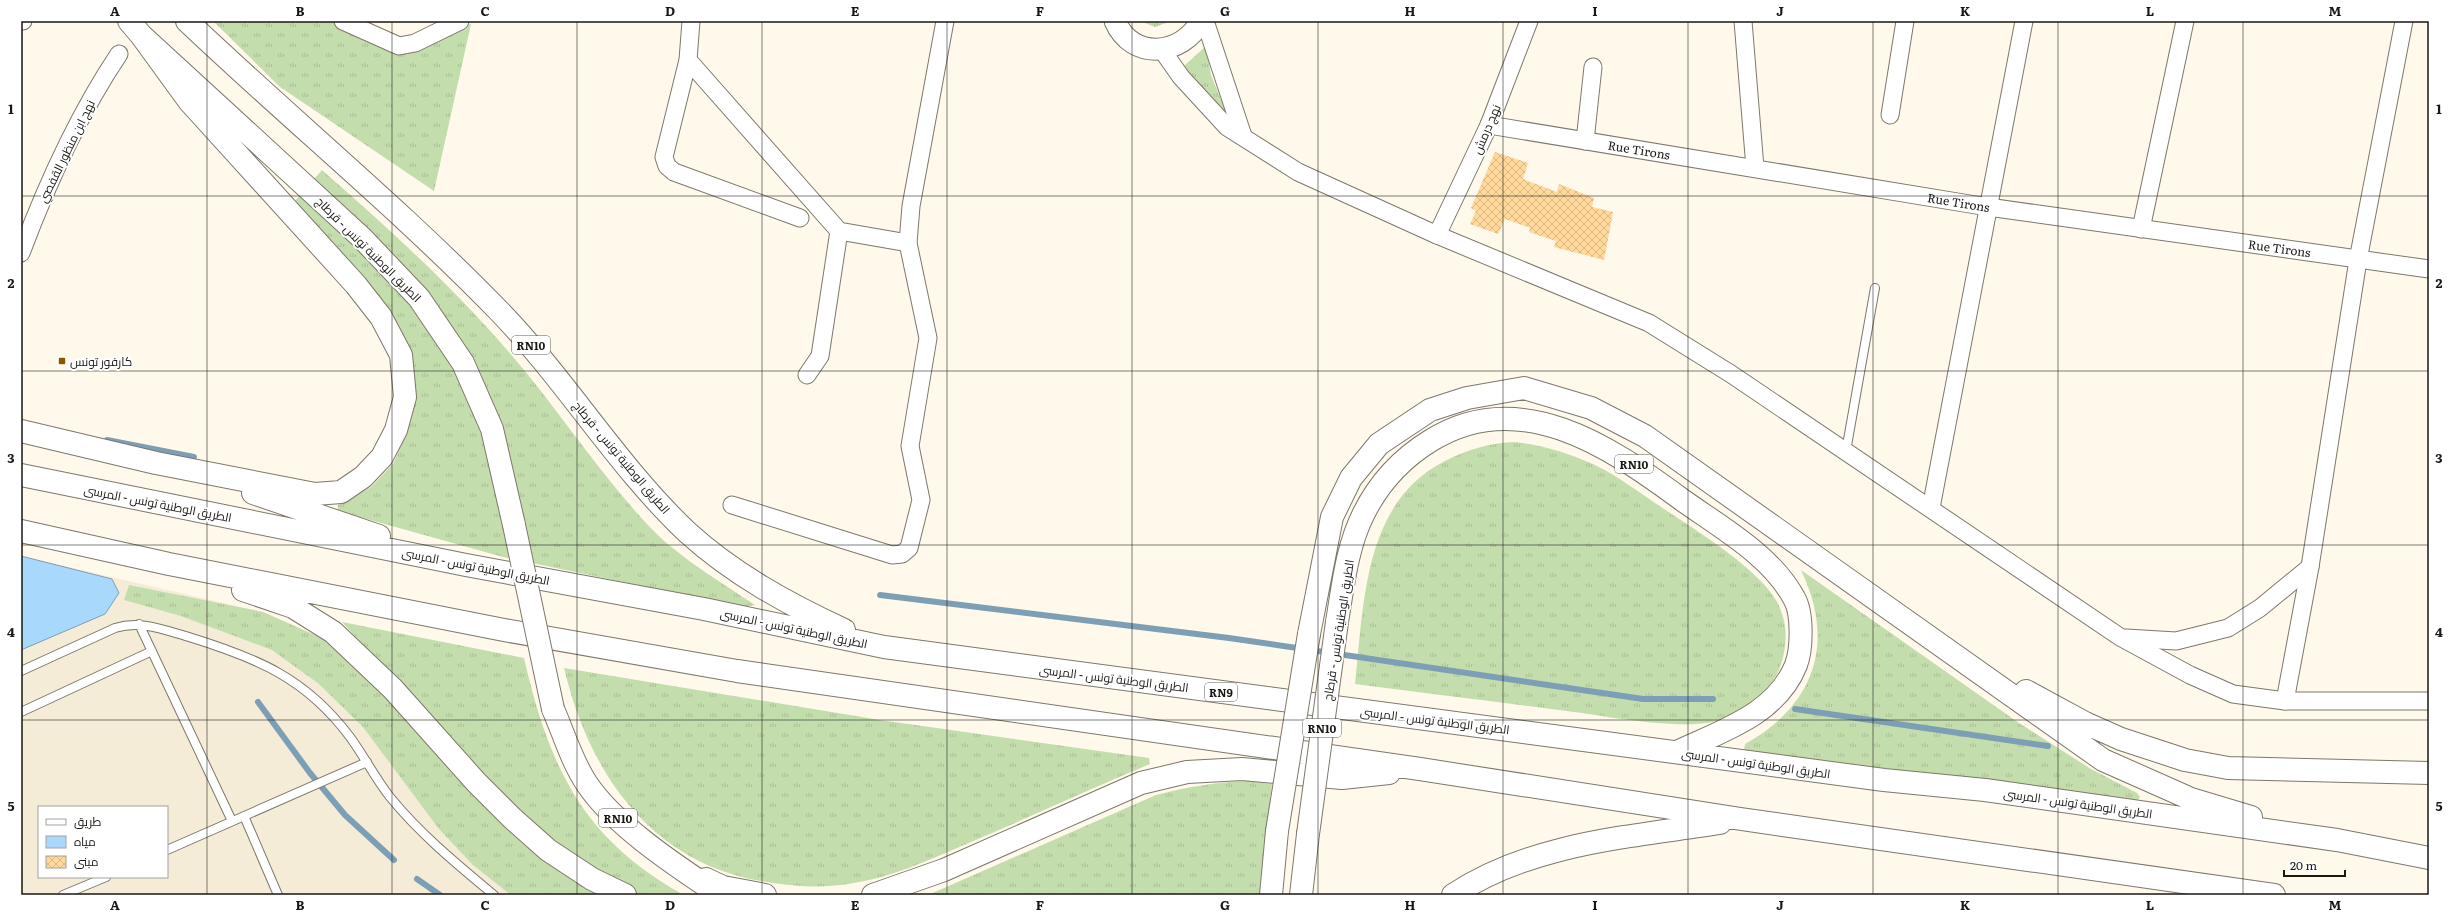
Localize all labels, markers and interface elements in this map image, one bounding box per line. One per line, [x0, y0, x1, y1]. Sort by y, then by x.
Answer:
text: A [110, 1, 120, 20]
text: B [296, 1, 305, 20]
text: C [480, 1, 490, 20]
text: D [665, 1, 675, 20]
text: E [851, 1, 860, 20]
text: F [1036, 1, 1044, 20]
text: G [1220, 1, 1230, 20]
text: H [1405, 1, 1416, 20]
text: I [1592, 1, 1598, 20]
text: J [1776, 1, 1784, 20]
text: K [1960, 1, 1971, 20]
text: L [2146, 1, 2154, 20]
text: M [2329, 1, 2342, 20]
street label: نهج ابن منظور القفصي [33, 97, 101, 206]
text: 1 [8, 99, 14, 118]
text: 1 [2436, 99, 2442, 118]
street label: نهج درمش [1467, 101, 1505, 157]
street label: Rue Tirons [1606, 136, 1672, 164]
street label: Rue Tirons [1926, 188, 1992, 216]
street label: الطريق الوطنية تونس - قرطاج [312, 192, 426, 306]
street label: Rue Tirons [2247, 235, 2312, 261]
text: 2 [8, 273, 15, 292]
text: 2 [2436, 273, 2443, 292]
road number: RN10 [512, 336, 550, 354]
place label: كارفور تونس [70, 352, 132, 370]
marker: كارفور تونس [57, 356, 67, 366]
street label: الطريق الوطنية تونس - قرطاج [569, 396, 675, 518]
text: 3 [7, 448, 15, 467]
text: 3 [2435, 448, 2443, 467]
road number: RN10 [1615, 455, 1653, 473]
street label: الطريق الوطنية تونس - المرسى [83, 480, 233, 526]
street label: الطريق الوطنية تونس - المرسى [401, 543, 551, 589]
street label: الطريق الوطنية تونس - قرطاج [1318, 558, 1358, 702]
street label: الطريق الوطنية تونس - المرسى [719, 604, 869, 652]
text: 4 [7, 622, 15, 641]
text: 4 [2435, 622, 2443, 641]
street label: الطريق الوطنية تونس - المرسى [1038, 660, 1190, 696]
road number: RN9 [1205, 683, 1237, 701]
street label: الطريق الوطنية تونس - المرسى [1359, 702, 1511, 738]
road number: RN10 [1303, 719, 1341, 737]
street label: الطريق الوطنية تونس - المرسى [1680, 744, 1832, 782]
street label: الطريق الوطنية تونس - المرسى [2002, 784, 2154, 822]
text: 5 [7, 796, 15, 815]
text: 5 [2435, 796, 2443, 815]
legend [38, 806, 168, 878]
road number: RN10 [599, 809, 637, 827]
text: طريق [74, 812, 102, 830]
text: مياه [74, 832, 96, 850]
text: مبنى [74, 852, 99, 870]
scale bar [2284, 852, 2345, 878]
text: 20 m [2290, 856, 2317, 874]
text: A [110, 895, 120, 914]
text: B [296, 895, 305, 914]
text: C [480, 895, 490, 914]
text: D [665, 895, 675, 914]
text: E [851, 895, 860, 914]
text: F [1036, 895, 1044, 914]
text: G [1220, 895, 1230, 914]
text: H [1405, 895, 1416, 914]
text: I [1592, 895, 1598, 914]
text: J [1776, 895, 1784, 914]
text: K [1960, 895, 1971, 914]
text: L [2146, 895, 2154, 914]
text: M [2329, 895, 2342, 914]

